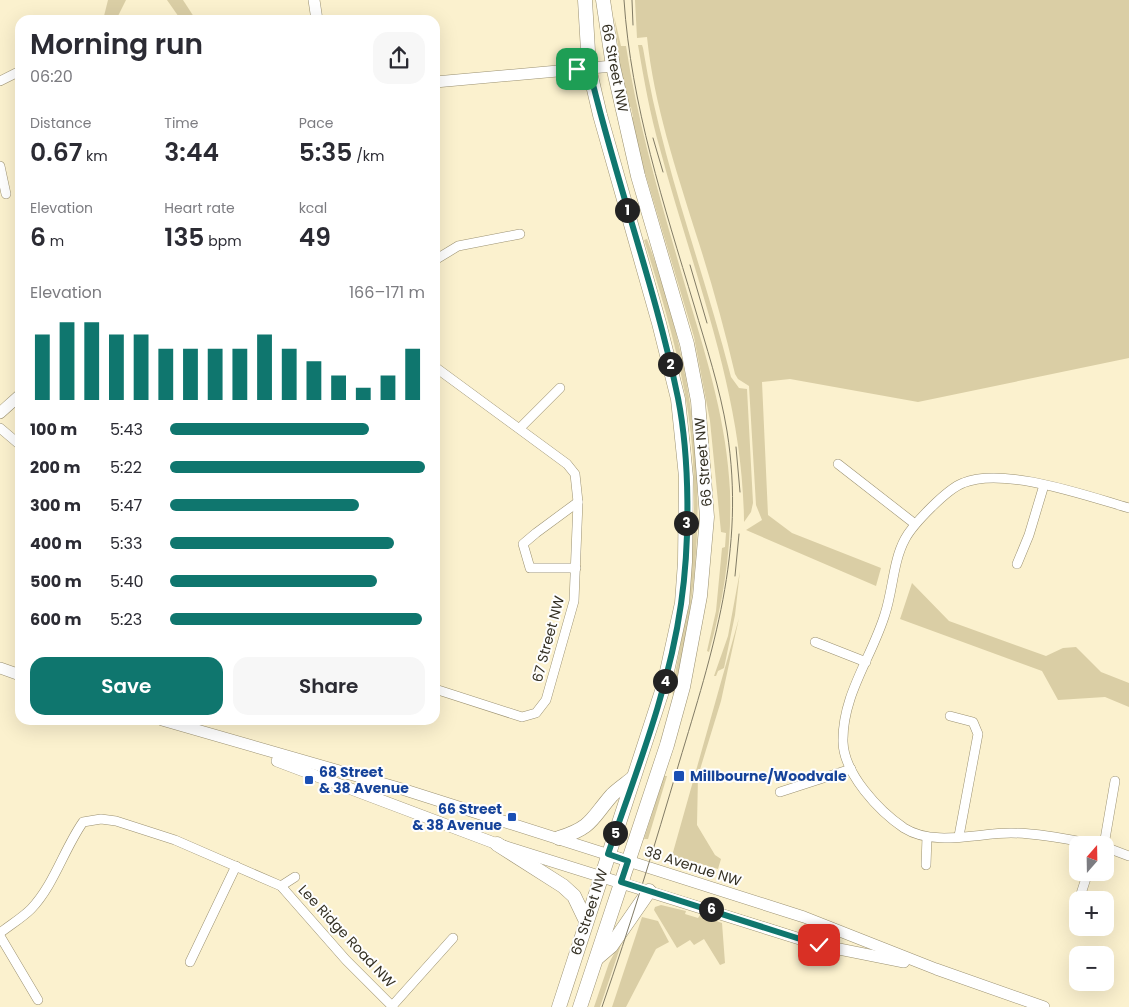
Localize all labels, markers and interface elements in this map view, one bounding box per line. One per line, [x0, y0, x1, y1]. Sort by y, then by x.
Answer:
street label: 66 Street NW [597, 22, 633, 114]
text: Morning run [30, 25, 203, 64]
button: share [373, 32, 425, 84]
pin [556, 48, 598, 90]
icon: arrive [563, 55, 591, 83]
text: 06:20 [30, 65, 73, 88]
text: Distance [30, 113, 91, 133]
text: Time [164, 113, 198, 133]
text: Pace [299, 113, 333, 133]
text: 0.67 [30, 135, 82, 170]
text: 3:44 [164, 135, 219, 170]
text: 5:35 [299, 135, 352, 170]
text: km [82, 146, 108, 166]
text: /km [352, 146, 384, 166]
text: Elevation [30, 198, 93, 218]
text: Heart rate [164, 198, 235, 218]
text: kcal [299, 198, 327, 218]
pin: 1 [614, 198, 640, 222]
text: 1 [625, 200, 630, 220]
text: 6 [30, 220, 46, 255]
text: 135 [164, 220, 204, 255]
text: 49 [299, 220, 331, 255]
text: m [46, 231, 64, 251]
text: bpm [204, 231, 242, 251]
text: Elevation [30, 281, 102, 304]
text: 166–171 m [349, 281, 425, 304]
pin: 2 [658, 352, 682, 376]
text: 2 [667, 354, 675, 374]
street label: 66 Street NW [689, 416, 717, 508]
text: 100 m [30, 418, 77, 441]
text: 5:43 [110, 418, 143, 441]
text: 200 m [30, 456, 80, 479]
text: 5:22 [110, 456, 142, 479]
text: 300 m [30, 494, 81, 517]
text: 5:47 [110, 494, 142, 517]
pin: 3 [674, 510, 698, 536]
text: 3 [682, 513, 691, 533]
text: 400 m [30, 532, 82, 555]
text: 5:33 [110, 532, 142, 555]
text: 500 m [30, 570, 82, 593]
text: 5:40 [110, 570, 144, 593]
street label: 67 Street NW [527, 593, 569, 684]
text: 600 m [30, 608, 81, 631]
text: 5:23 [110, 608, 142, 631]
button: Save [30, 657, 223, 715]
button: Share [233, 657, 425, 715]
pin: 4 [652, 668, 678, 694]
text: 4 [661, 671, 670, 691]
place label: 68 Street & 38 Avenue [319, 762, 409, 798]
place label: Millbourne/Woodvale [690, 766, 847, 786]
marker: Millbourne/Woodvale [672, 769, 686, 783]
marker: 68 Street & 38 Avenue [303, 774, 315, 786]
place label: 66 Street & 38 Avenue [412, 799, 502, 835]
marker: 66 Street & 38 Avenue [506, 811, 518, 823]
pin: 5 [602, 820, 628, 846]
text: 5 [611, 823, 620, 843]
north arrow [1069, 836, 1114, 881]
map controls [1069, 836, 1114, 991]
street label: 38 Avenue NW [642, 841, 744, 891]
street label: 66 Street NW [566, 866, 612, 958]
street label: Lee Ridge Road NW [294, 880, 400, 992]
button: + [1069, 891, 1114, 936]
pin: 6 [698, 896, 724, 922]
text: 6 [707, 899, 716, 919]
pin [798, 924, 840, 966]
icon: check [805, 931, 833, 959]
button: − [1069, 946, 1114, 991]

